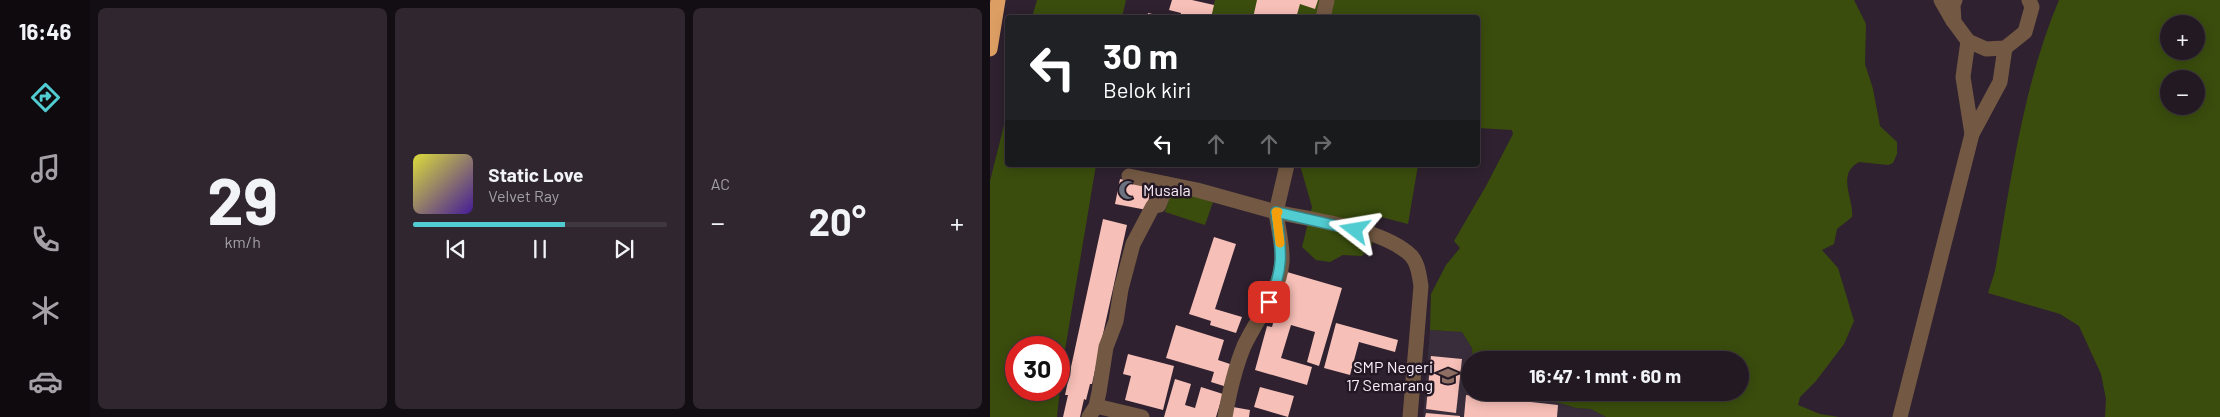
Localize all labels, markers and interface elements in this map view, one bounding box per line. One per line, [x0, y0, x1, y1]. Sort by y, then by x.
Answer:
map controls [2160, 15, 2205, 115]
button: + [2160, 15, 2205, 60]
text: 16:46 [19, 18, 71, 44]
text: 30 m [1103, 34, 1178, 76]
icon: left [1020, 35, 1085, 100]
button: − [2160, 70, 2205, 115]
text: Belok kiri [1103, 76, 1191, 102]
icon: directions [28, 80, 63, 115]
icon: left [1149, 130, 1177, 158]
icon: ahead [1202, 130, 1230, 158]
icon: ahead [1255, 130, 1283, 158]
icon: right [1308, 130, 1336, 158]
icon: music [28, 151, 63, 186]
text: 29 [207, 160, 278, 238]
text: Static Love [488, 163, 583, 186]
text: AC [711, 174, 730, 193]
mosque icon: Musala [1117, 179, 1139, 201]
place label: Musala [1143, 180, 1191, 199]
text: Velvet Ray [488, 186, 559, 205]
text: 20° [809, 198, 866, 244]
position arrow [1328, 203, 1380, 255]
text: − [711, 205, 725, 239]
text: + [950, 205, 964, 239]
icon: phone [28, 222, 63, 257]
text: km/h [225, 232, 261, 251]
icon: previous [442, 235, 470, 263]
icon: pause [526, 235, 554, 263]
icon: next [610, 235, 638, 263]
pin [1248, 281, 1290, 323]
icon: arrive [1255, 288, 1283, 316]
icon: climate [28, 293, 63, 328]
speed limit sign: 30 [1005, 336, 1070, 401]
place label: SMP Negeri 17 Semarang [1346, 357, 1433, 394]
icon: car [28, 364, 63, 399]
text: 16:47 · 1 mnt · 60 m [1529, 364, 1681, 387]
school or university icon: SMP Negeri 17 Semarang [1437, 365, 1459, 387]

